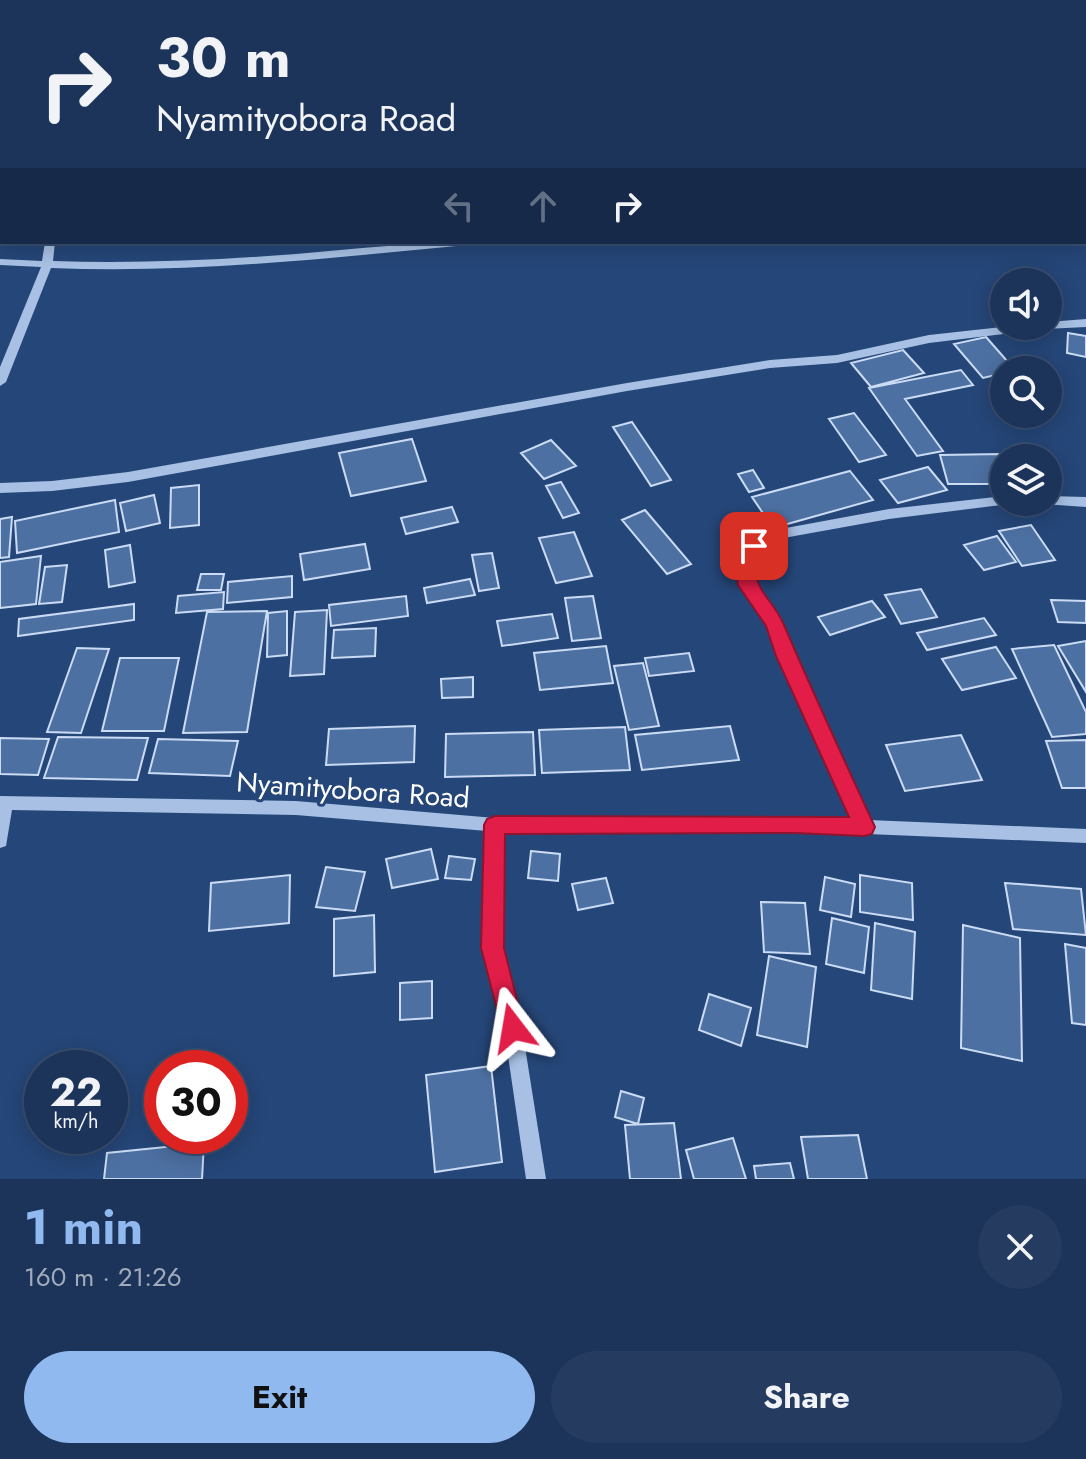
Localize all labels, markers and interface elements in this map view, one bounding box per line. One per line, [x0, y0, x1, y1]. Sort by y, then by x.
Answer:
text: 30 m [156, 17, 291, 98]
icon: right [24, 32, 128, 136]
text: Nyamityobora Road [156, 92, 456, 144]
icon: left [437, 184, 481, 228]
icon: ahead [521, 184, 565, 228]
icon: right [605, 184, 649, 228]
map controls [990, 268, 1062, 516]
button: sound [990, 268, 1062, 340]
button: search [990, 356, 1062, 428]
button: layers [990, 444, 1062, 516]
pin [720, 512, 788, 580]
icon: arrive [732, 524, 776, 568]
street label: Nyamityobora Road [235, 761, 471, 819]
position arrow [471, 986, 555, 1070]
speed limit sign: 30 [144, 1050, 248, 1154]
text: 22 [50, 1063, 102, 1121]
text: km/h [53, 1107, 99, 1136]
text: 1 min [24, 1193, 143, 1262]
button: close [978, 1205, 1062, 1289]
text: 160 m · 21:26 [24, 1258, 182, 1296]
button: Exit [24, 1351, 535, 1443]
button: Share [551, 1351, 1062, 1443]

